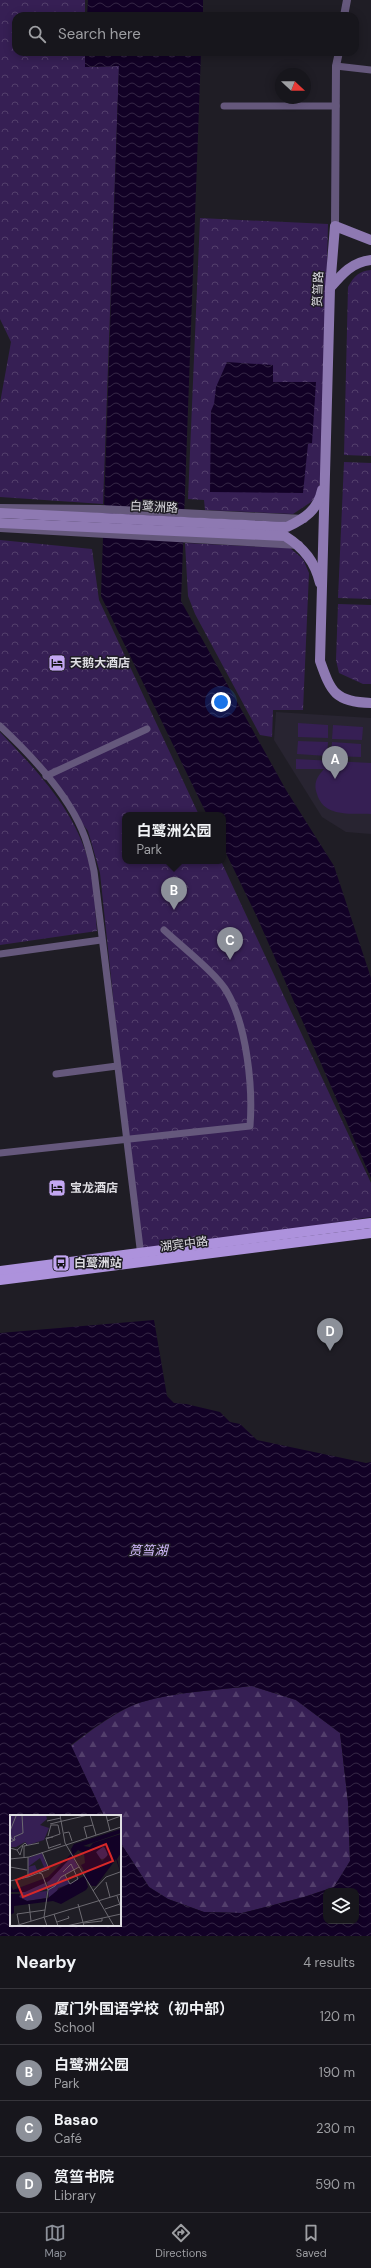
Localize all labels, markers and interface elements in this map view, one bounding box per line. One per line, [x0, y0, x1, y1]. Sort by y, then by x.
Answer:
search box [12, 12, 359, 56]
icon: search [26, 23, 48, 45]
text: Search here [58, 24, 141, 44]
north arrow [275, 68, 311, 104]
street label: 筼筜路 [309, 271, 327, 307]
street label: 白鹭洲路 [130, 498, 178, 516]
hotel icon: 天鹅大酒店 [47, 653, 67, 673]
place label: 天鹅大酒店 [70, 655, 130, 671]
your location [211, 692, 231, 712]
pin: A [322, 746, 348, 779]
popup [122, 812, 226, 864]
text: 白鹭洲公园 [136, 821, 212, 841]
text: Park [136, 841, 162, 858]
pin: B [161, 877, 187, 910]
pin: C [217, 927, 243, 960]
hotel icon: 宝龙酒店 [47, 1178, 67, 1198]
place label: 宝龙酒店 [70, 1180, 118, 1196]
street label: 湖宾中路 [159, 1233, 209, 1255]
bus stop icon: 白鹭洲站 [51, 1253, 71, 1273]
place label: 白鹭洲站 [74, 1255, 122, 1271]
pin: D [317, 1318, 343, 1351]
water label: 筼筜湖 [128, 1542, 169, 1559]
inset map [10, 1815, 121, 1926]
map controls [323, 1888, 359, 1924]
button: layers [323, 1888, 359, 1924]
text: Nearby [16, 1951, 76, 1973]
text: 4 results [303, 1954, 355, 1971]
text: 厦门外国语学校（初中部） [54, 1999, 234, 2019]
text: A [24, 2008, 34, 2025]
text: 120 m [320, 2008, 355, 2025]
text: School [54, 2019, 95, 2036]
text: 白鹭洲公园 [54, 2055, 129, 2075]
text: B [25, 2064, 33, 2081]
text: 190 m [319, 2064, 355, 2081]
text: Park [54, 2075, 80, 2092]
text: Basao [54, 2110, 98, 2130]
text: C [24, 2120, 34, 2137]
text: 230 m [316, 2120, 355, 2137]
text: Café [54, 2130, 82, 2147]
text: 筼筜书院 [54, 2167, 114, 2187]
text: D [24, 2176, 34, 2193]
text: 590 m [315, 2176, 355, 2193]
text: Library [54, 2187, 96, 2204]
tab: Map [44, 2222, 67, 2260]
tab: Directions [155, 2222, 207, 2260]
tab: Saved [296, 2222, 327, 2260]

